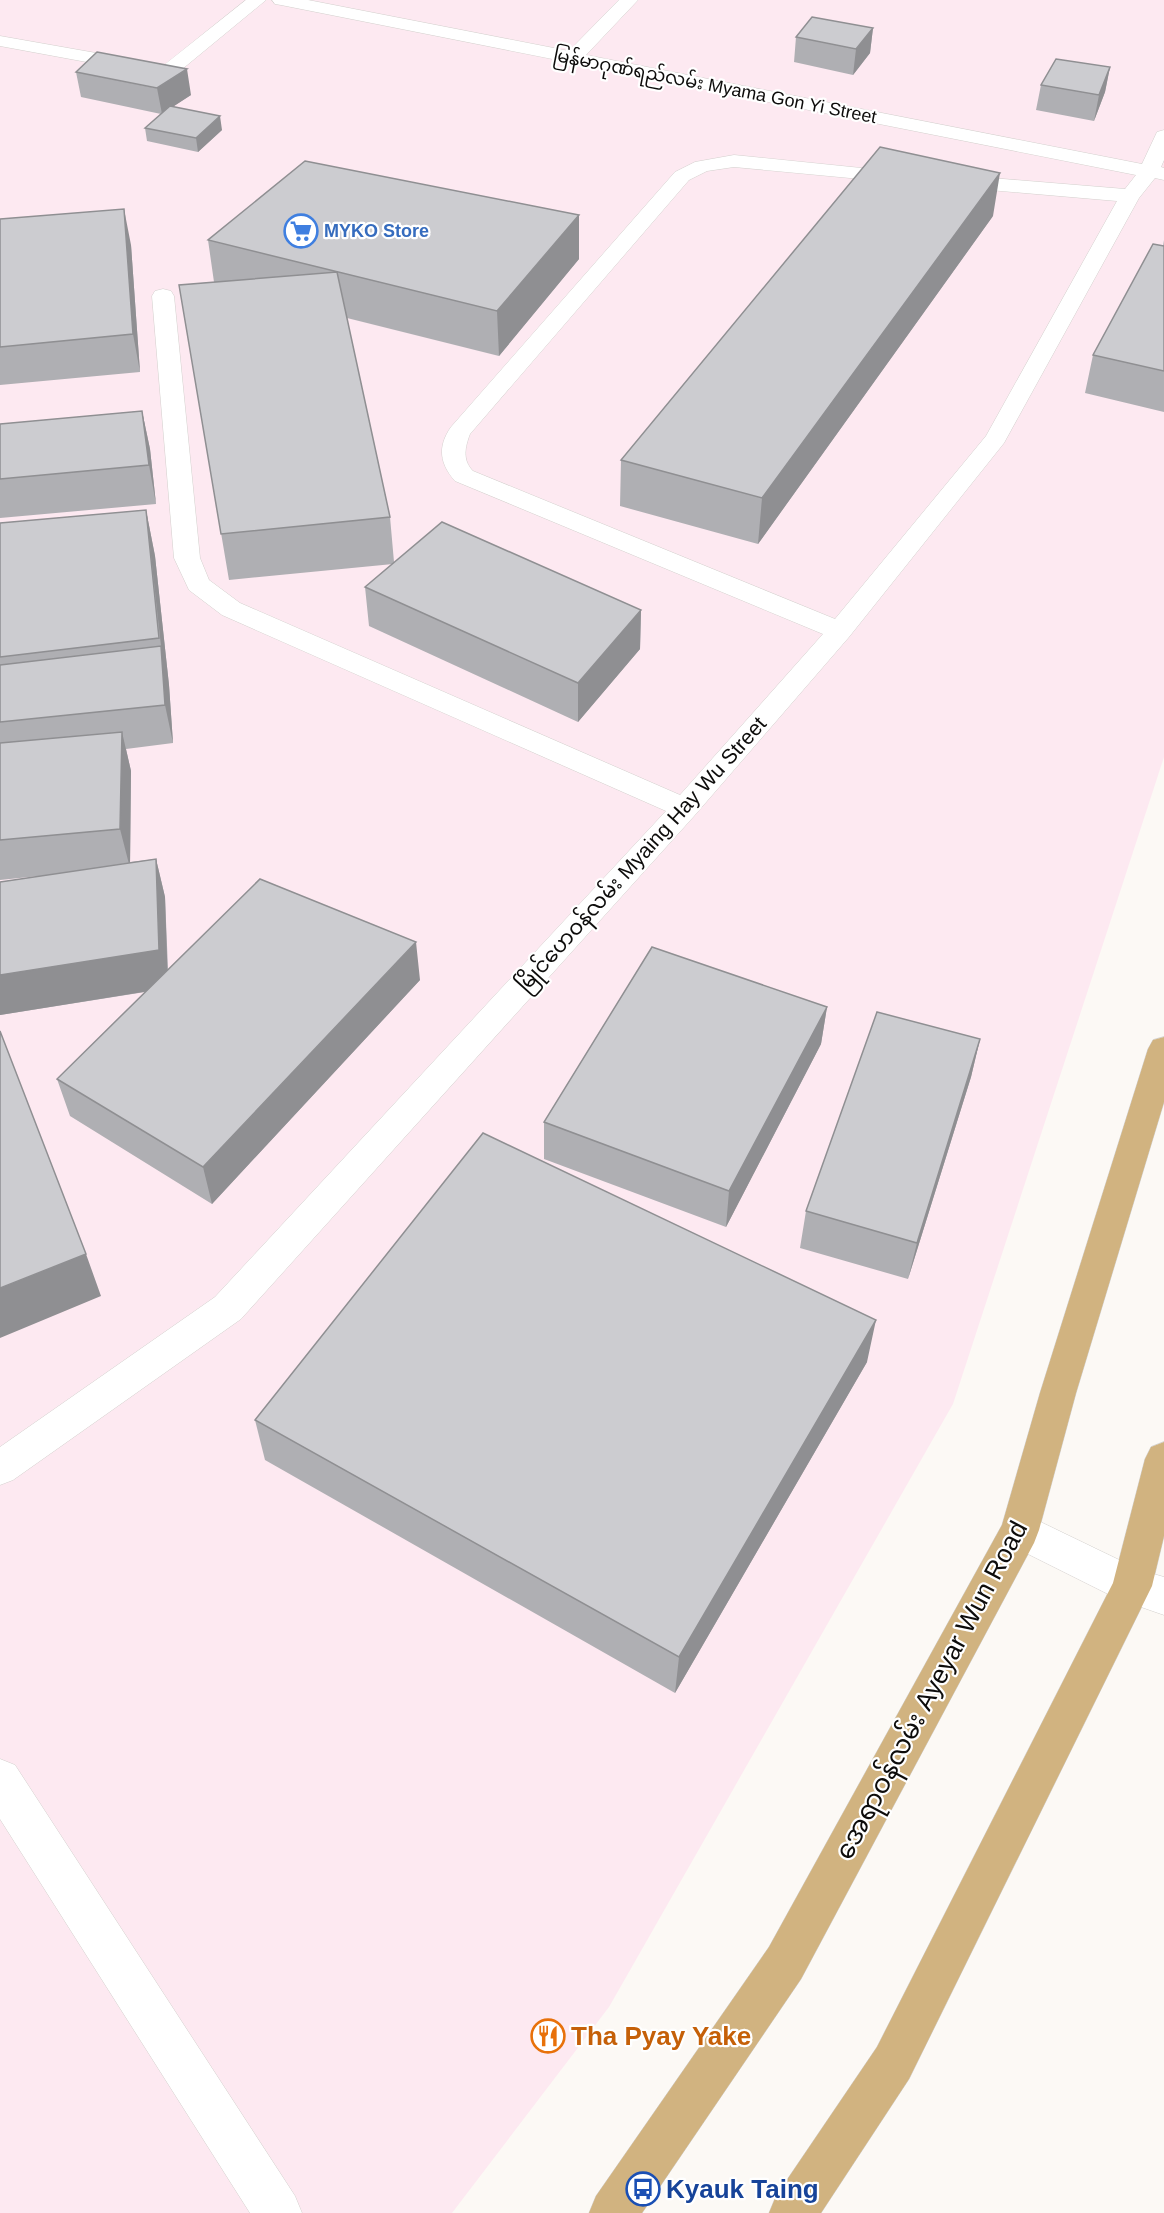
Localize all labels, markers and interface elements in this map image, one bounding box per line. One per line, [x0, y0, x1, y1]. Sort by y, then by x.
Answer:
street label: မြန်မာဂုဏ်ရည်လမ်း Myama Gon Yi Street [551, 42, 879, 132]
supermarket icon: MYKO Store [283, 213, 319, 249]
place label: MYKO Store [324, 221, 429, 241]
street label: မြိုင်ဟေဝန်လမ်း Myaing Hay Wu Street [509, 709, 775, 1000]
street label: အေရာဝန်လမ်း Ayeyar Wun Road [827, 1515, 1039, 1867]
restaurant icon: Tha Pyay Yake [530, 2018, 566, 2054]
place label: Tha Pyay Yake [571, 2021, 751, 2051]
bus stop icon: Kyauk Taing [625, 2171, 661, 2207]
place label: Kyauk Taing [666, 2174, 819, 2204]

